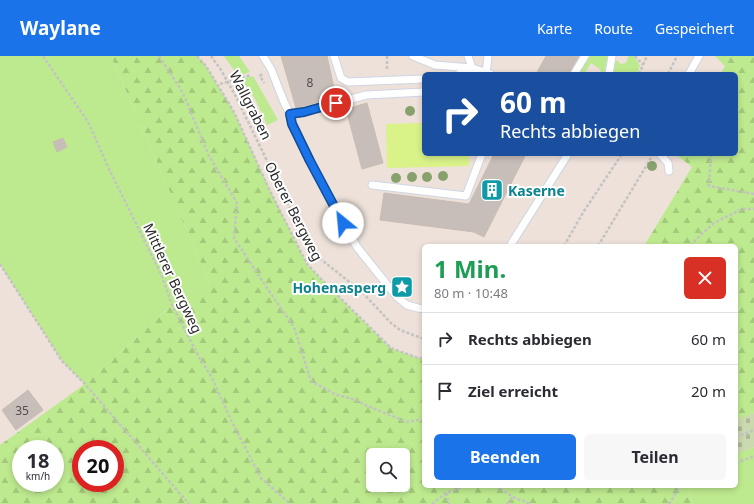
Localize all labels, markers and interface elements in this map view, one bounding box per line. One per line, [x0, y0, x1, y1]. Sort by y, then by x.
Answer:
text: Waylane [20, 15, 101, 41]
text: Karte [537, 19, 572, 38]
text: Route [594, 19, 633, 38]
text: Gespeichert [655, 19, 734, 38]
street label: Wallgraben [226, 67, 276, 143]
house number: 8 [307, 74, 314, 91]
text: 60 m [500, 83, 567, 121]
pin [319, 86, 353, 120]
icon: right [434, 88, 486, 140]
icon: arrive [325, 92, 347, 114]
text: Rechts abbiegen [500, 119, 640, 143]
street label: Oberer Bergweg [261, 158, 327, 264]
building icon: Kaserne [479, 177, 505, 203]
place label: Kaserne [508, 181, 565, 200]
position arrow [322, 202, 364, 244]
street label: Mittlerer Bergweg [139, 220, 207, 336]
text: 1 Min. [434, 252, 506, 285]
button: close [684, 257, 726, 299]
place icon: Hohenasperg [389, 274, 415, 300]
place label: Hohenasperg [292, 278, 386, 297]
text: 80 m · 10:48 [434, 284, 508, 302]
icon: right [434, 328, 456, 350]
text: Rechts abbiegen [468, 329, 592, 349]
text: 60 m [691, 329, 726, 349]
icon: arrive [434, 380, 456, 402]
text: Ziel erreicht [468, 381, 558, 401]
text: 20 m [691, 381, 726, 401]
house number: 35 [15, 402, 29, 419]
button: Beenden [434, 434, 576, 480]
button: Teilen [584, 434, 726, 480]
speed limit sign: 20 [72, 440, 124, 492]
text: 18 [27, 447, 49, 474]
map controls [366, 448, 410, 492]
button: search [366, 448, 410, 492]
text: km/h [26, 469, 50, 483]

